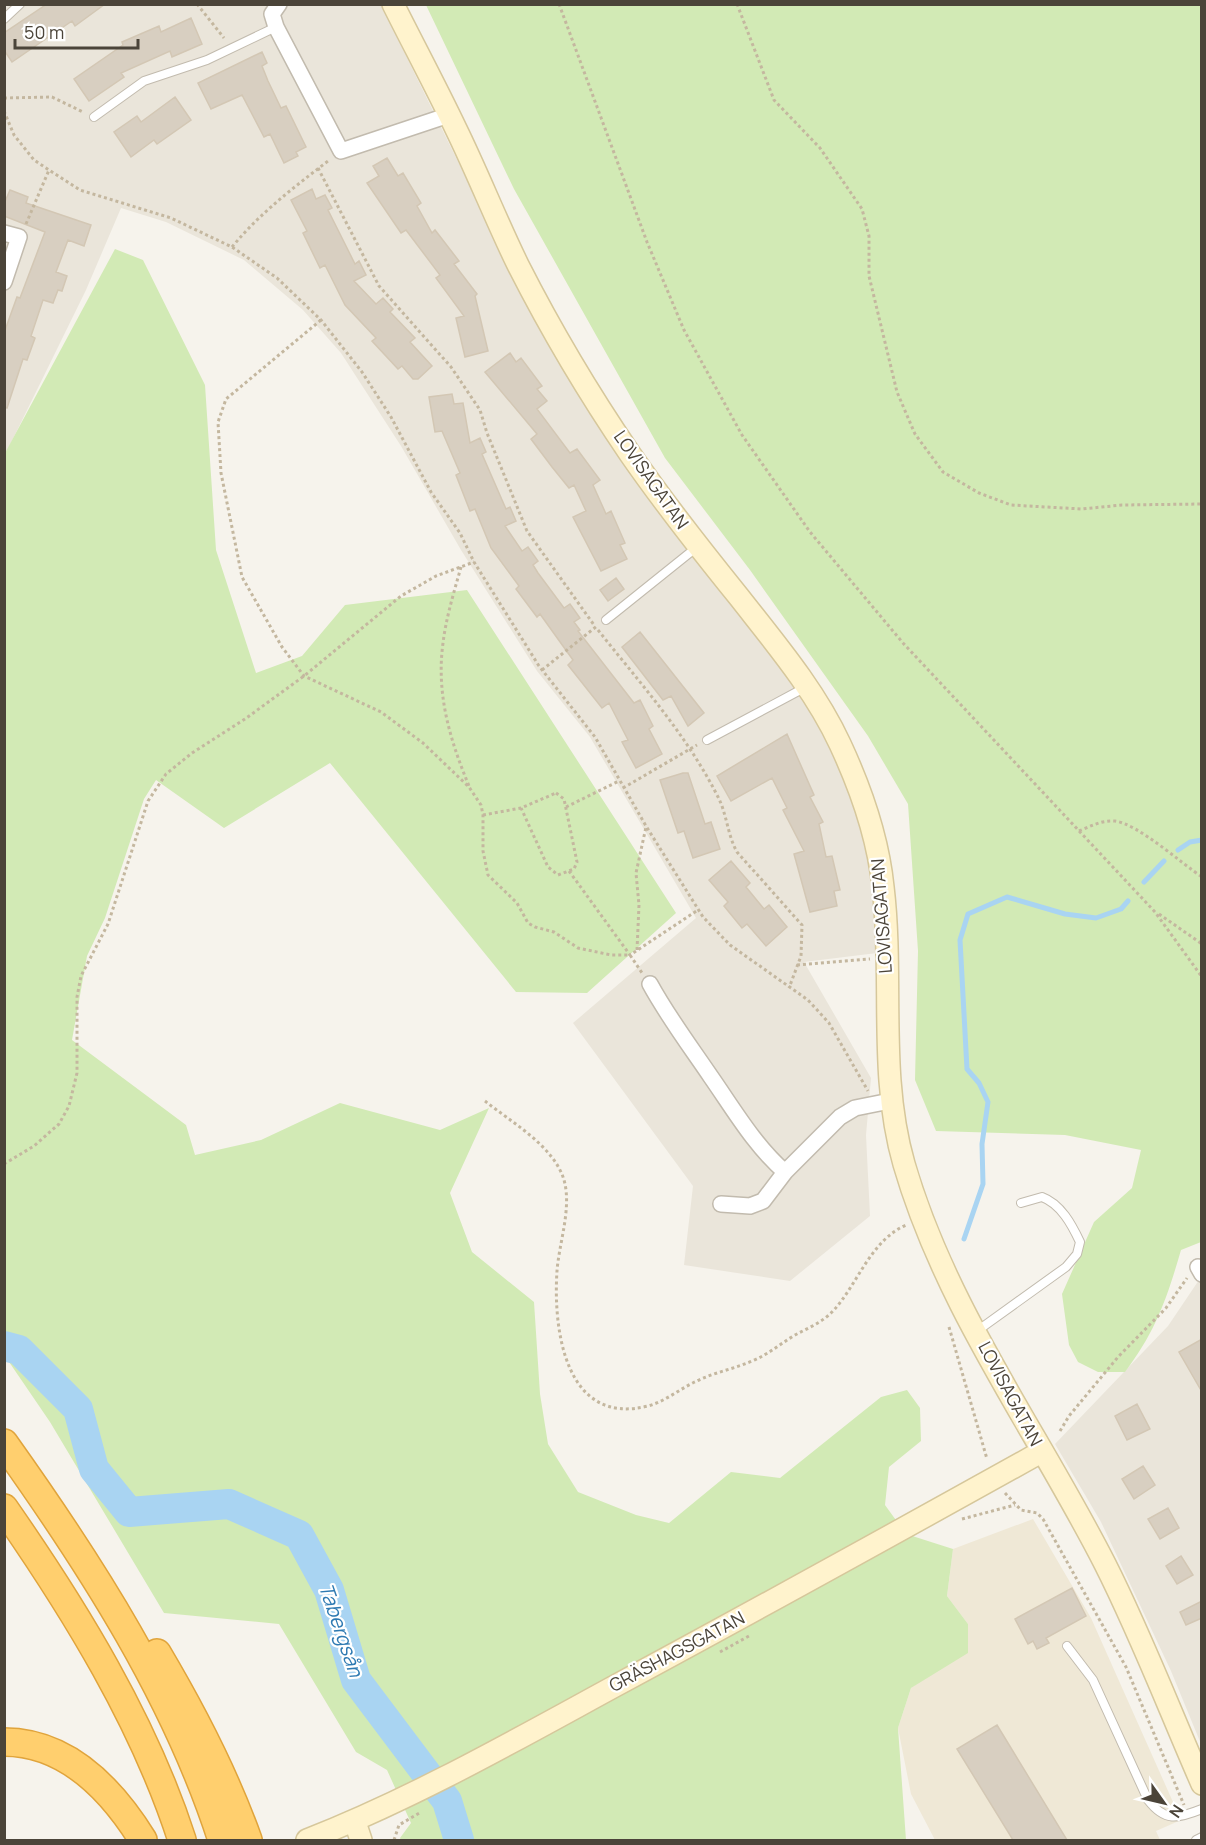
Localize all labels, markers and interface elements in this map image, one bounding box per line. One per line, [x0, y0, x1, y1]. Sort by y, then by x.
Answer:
scale bar [15, 12, 138, 50]
text: 50 m [24, 20, 64, 44]
street label: LOVISAGATAN [609, 425, 695, 534]
street label: LOVISAGATAN [865, 858, 897, 974]
street label: LOVISAGATAN [973, 1337, 1049, 1450]
water label: Tabergsån [313, 1579, 370, 1681]
street label: GRÄSHAGSGATAN [605, 1605, 748, 1697]
north arrow [1134, 1773, 1194, 1833]
text: N [1164, 1800, 1189, 1822]

